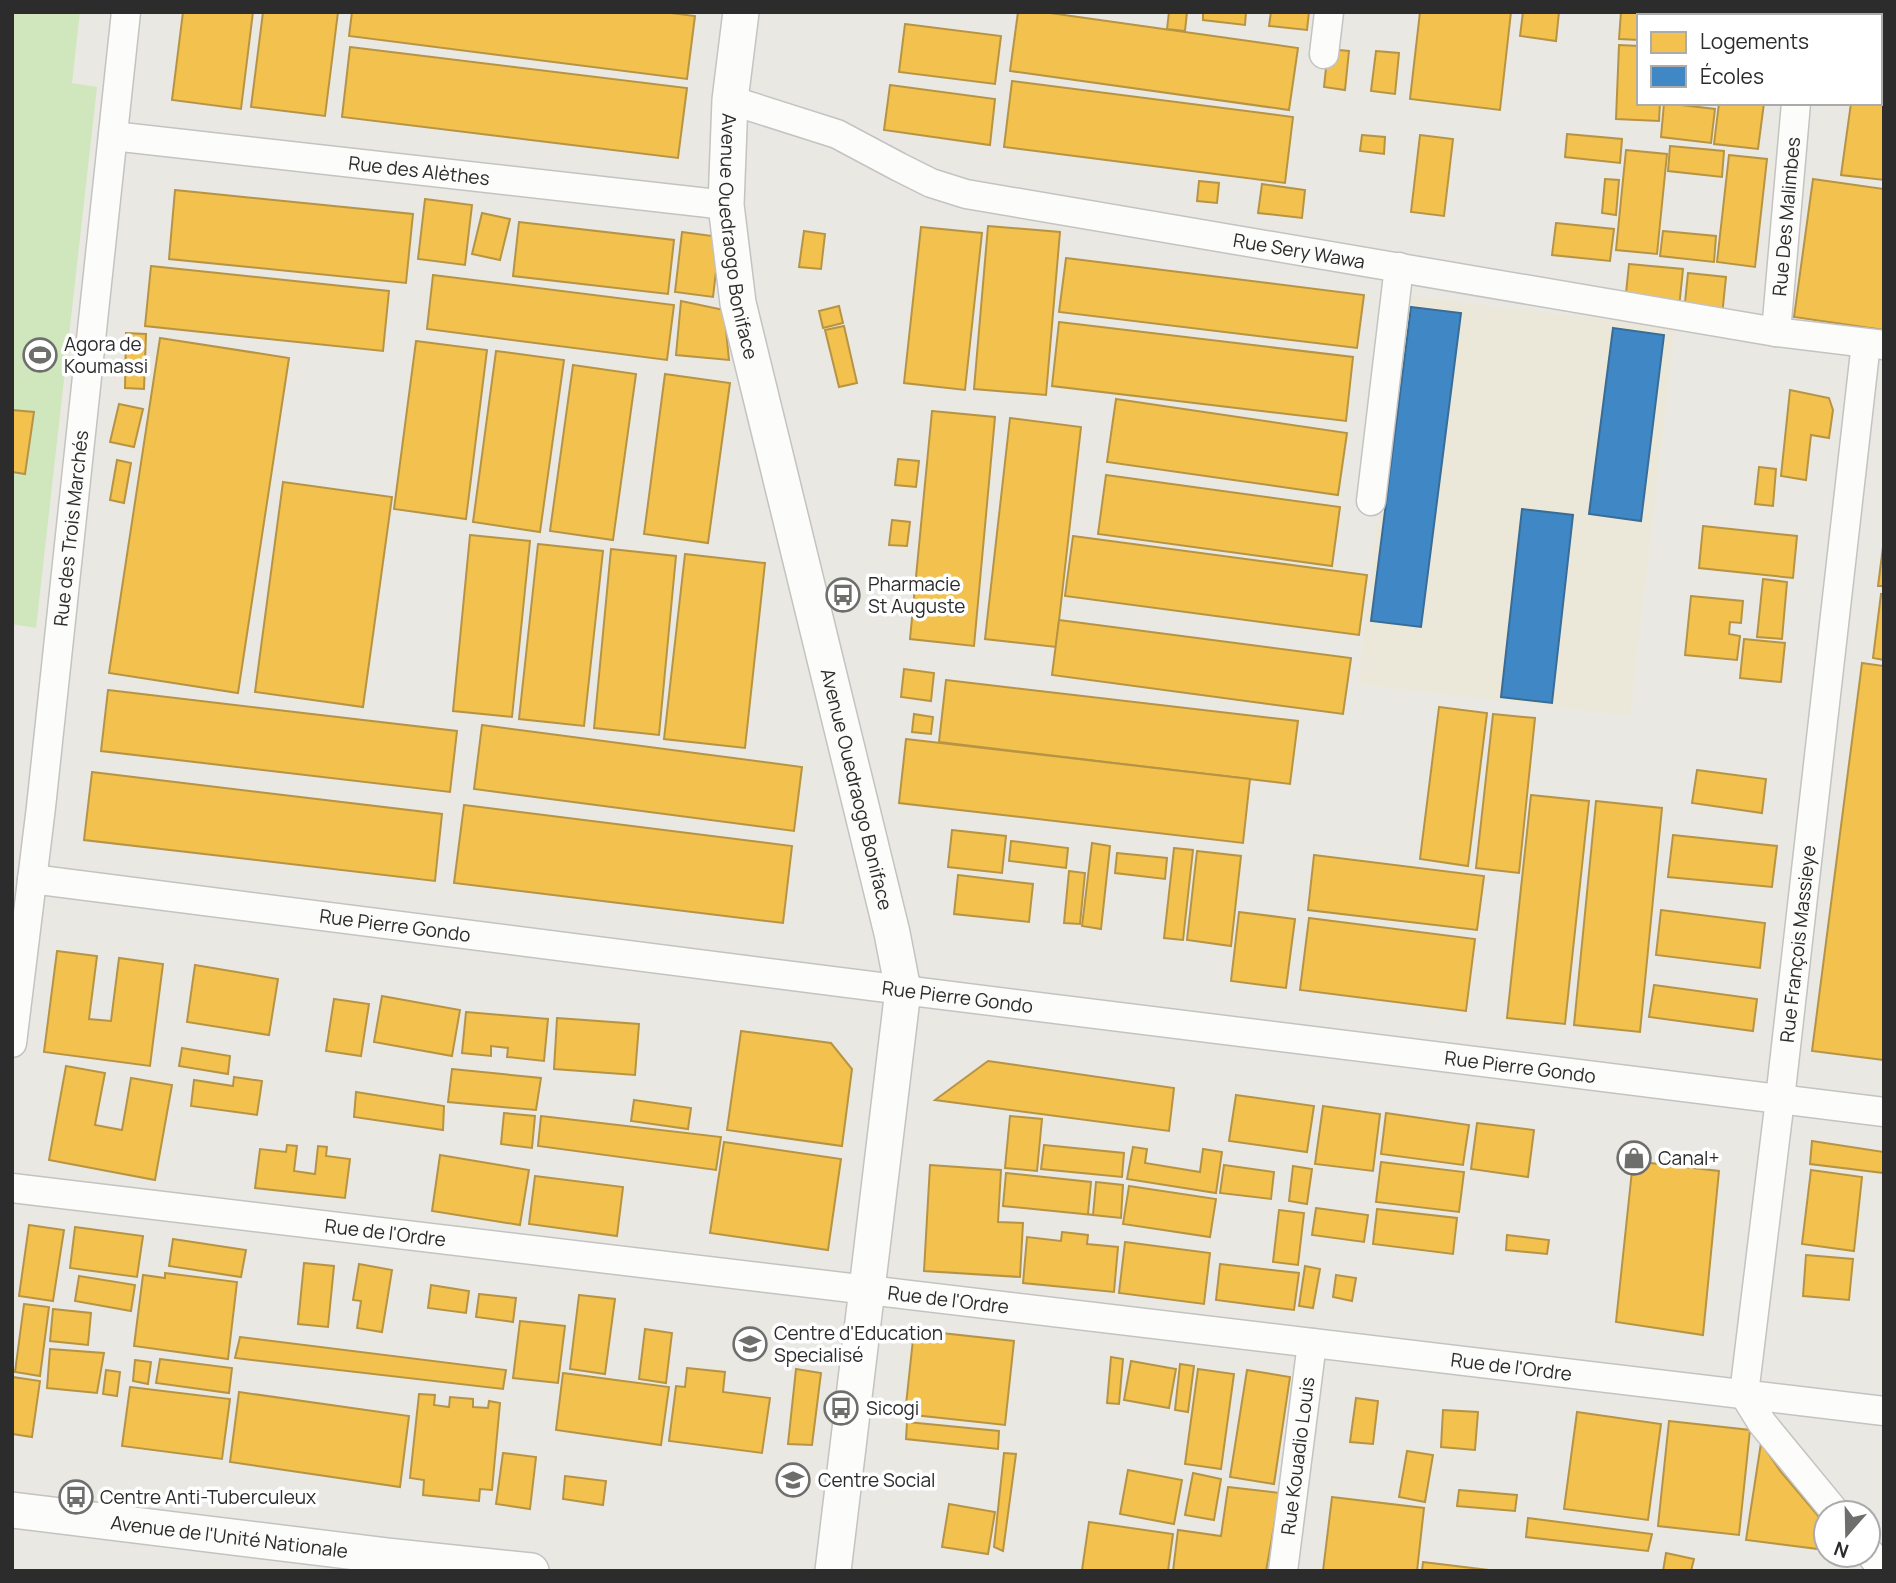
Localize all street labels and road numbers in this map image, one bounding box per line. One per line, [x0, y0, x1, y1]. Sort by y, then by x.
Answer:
street label: Avenue Ouedraogo Boniface [713, 113, 764, 362]
street label: Rue Des Malimbes [1766, 136, 1806, 297]
street label: Rue des Alèthes [347, 150, 491, 191]
street label: Rue Sery Wawa [1231, 227, 1367, 275]
street label: Rue des Trois Marchés [47, 429, 94, 628]
street label: Avenue Ouedraogo Boniface [815, 666, 899, 913]
street label: Rue François Massieye [1774, 844, 1822, 1044]
street label: Rue Pierre Gondo [318, 903, 472, 948]
street label: Rue Pierre Gondo [880, 974, 1035, 1019]
street label: Rue Pierre Gondo [1443, 1044, 1597, 1089]
street label: Rue de l'Ordre [323, 1212, 447, 1253]
street label: Rue de l'Ordre [886, 1279, 1010, 1320]
street label: Rue de l'Ordre [1449, 1347, 1573, 1387]
street label: Rue Kouadio Louis [1275, 1375, 1321, 1537]
street label: Avenue de l'Unité Nationale [109, 1509, 350, 1564]

